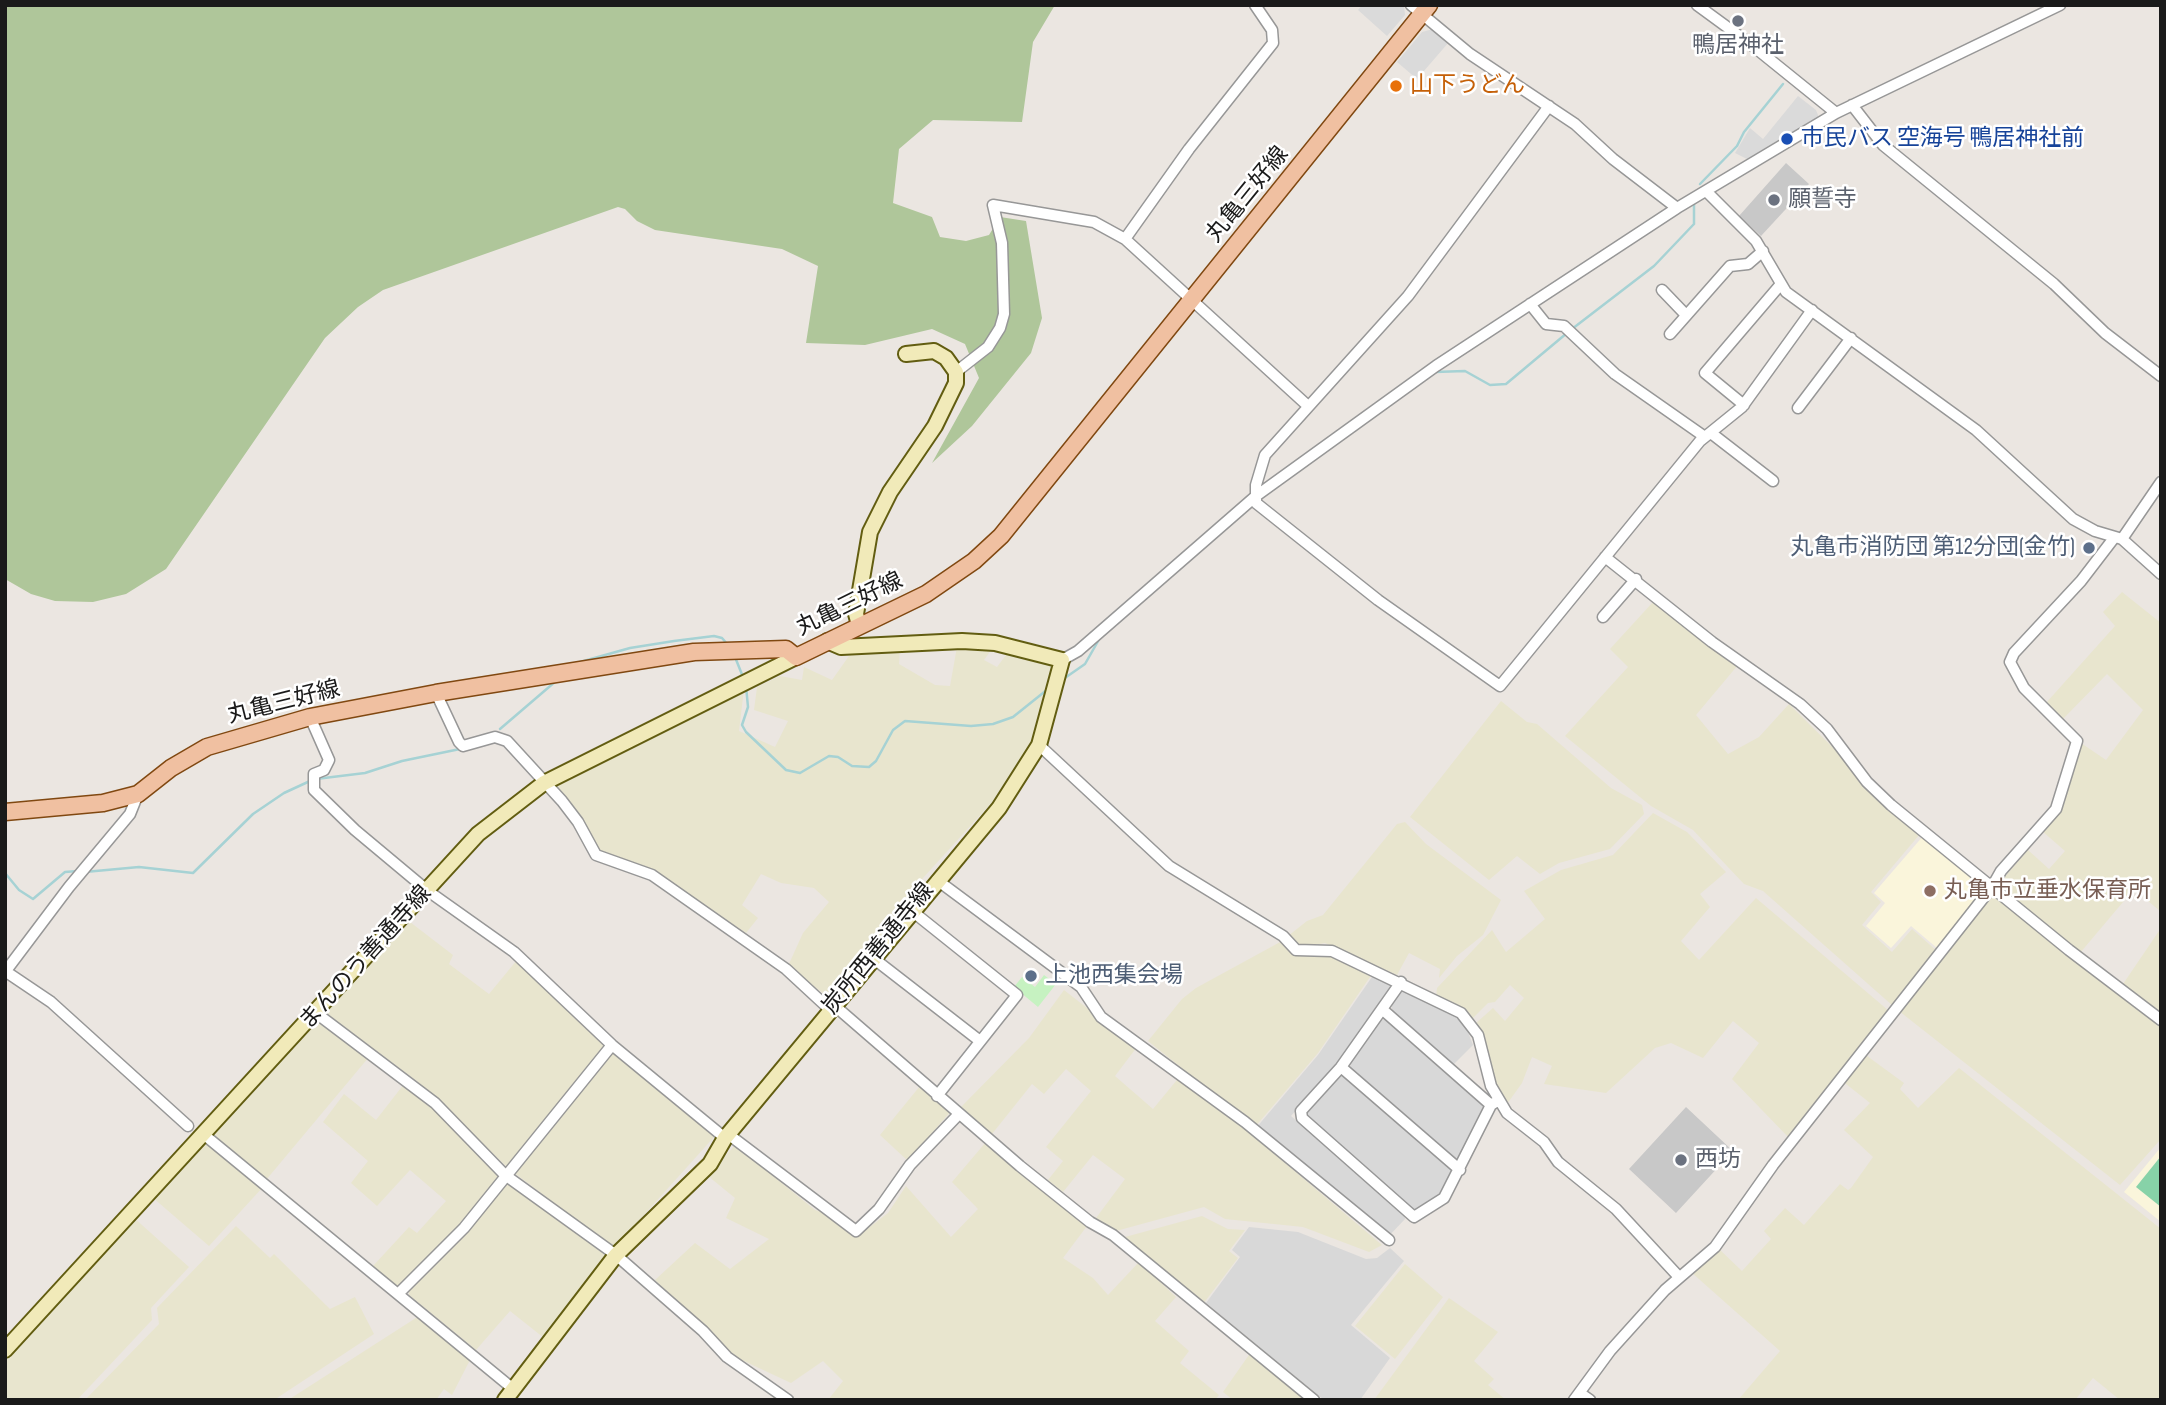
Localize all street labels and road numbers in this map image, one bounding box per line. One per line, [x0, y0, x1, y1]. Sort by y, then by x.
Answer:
street label: 丸亀三好線 [1201, 142, 1295, 248]
street label: 丸亀三好線 [792, 567, 908, 643]
street label: 丸亀三好線 [225, 676, 343, 730]
street label: 炭所西善通寺線 [818, 878, 940, 1020]
street label: まんのう善通寺線 [294, 880, 438, 1036]

